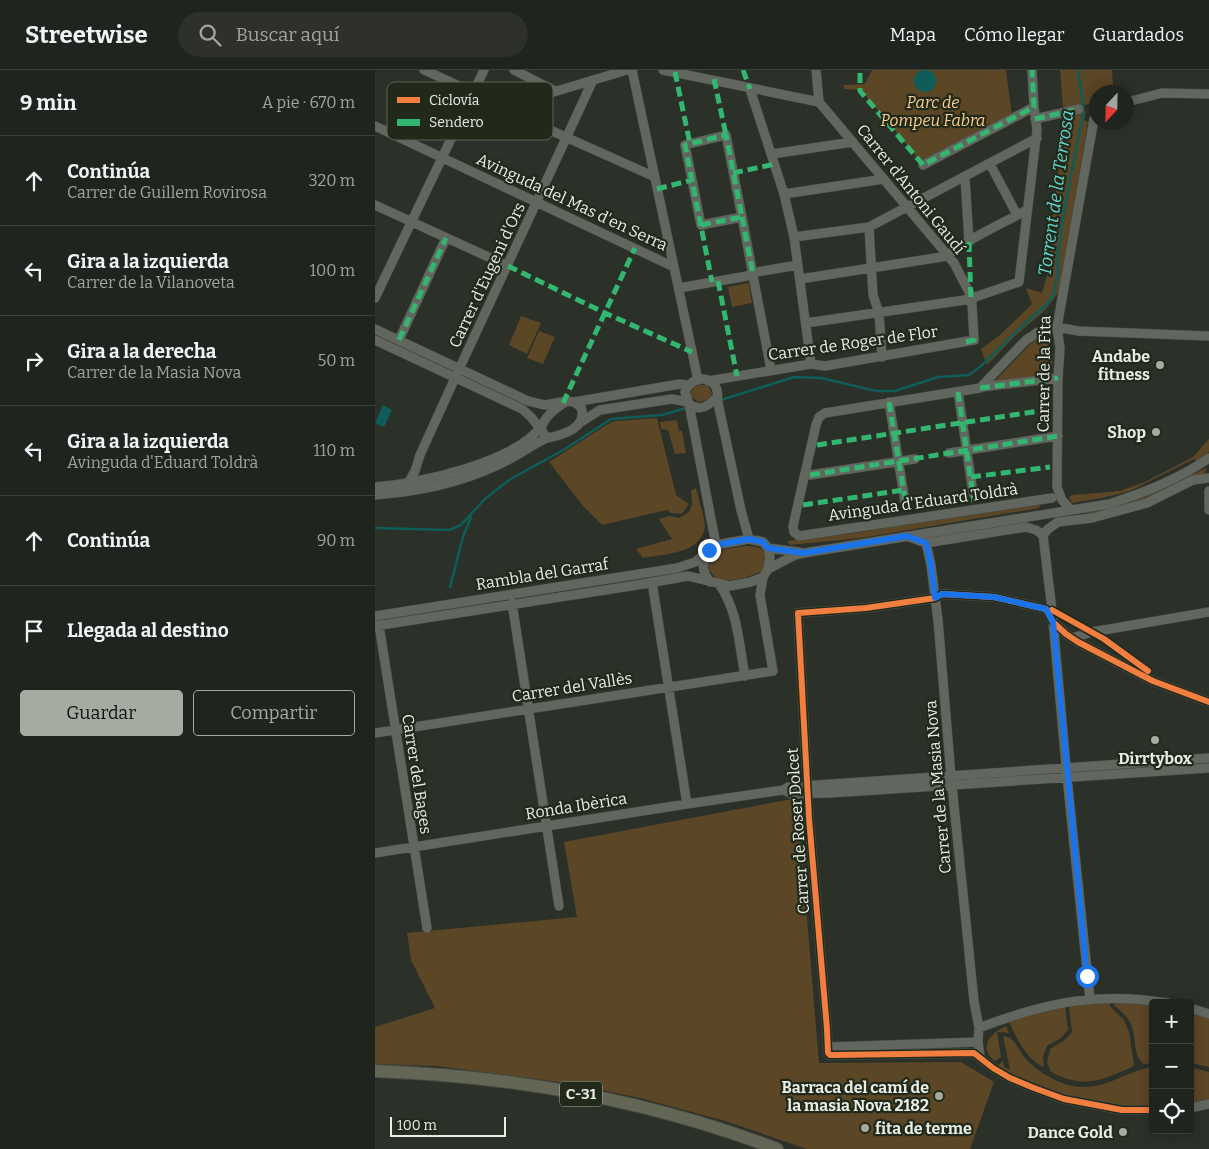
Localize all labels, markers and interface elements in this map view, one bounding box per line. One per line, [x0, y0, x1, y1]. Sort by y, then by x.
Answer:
search box [178, 12, 528, 57]
text: Streetwise [25, 21, 148, 49]
icon: search [196, 21, 224, 49]
text: Buscar aquí [236, 23, 339, 46]
text: Mapa [890, 24, 936, 46]
text: Cómo llegar [964, 24, 1065, 46]
text: Guardados [1093, 24, 1184, 46]
legend [387, 82, 553, 140]
north arrow [1089, 85, 1134, 130]
text: 9 min [20, 90, 76, 116]
text: Ciclovía [429, 92, 480, 109]
text: A pie · 670 m [262, 93, 355, 112]
park label: Parc de Pompeu Fabra [881, 93, 985, 130]
water label: Torrent de la Terrosa [1033, 109, 1079, 277]
text: Sendero [429, 114, 484, 131]
street label: Carrer d'Antoni Gaudí [853, 120, 969, 258]
street label: Avinguda del Mas d'en Serra [474, 149, 671, 255]
text: Continúa [67, 160, 150, 183]
icon: ahead [20, 167, 48, 195]
text: 320 m [308, 171, 355, 190]
text: Carrer de Guillem Rovirosa [67, 183, 267, 202]
street label: Carrer d'Eugeni d'Ors [445, 199, 529, 351]
text: Gira a la izquierda [67, 250, 229, 273]
icon: left [20, 257, 48, 285]
text: 100 m [310, 261, 355, 280]
text: Carrer de la Vilanoveta [67, 273, 235, 292]
street label: Carrer de la Fita [1033, 315, 1055, 433]
street label: Carrer de Roger de Flor [767, 322, 939, 364]
text: Gira a la derecha [67, 340, 216, 363]
icon: right [20, 347, 48, 375]
place label: Andabe fitness [1092, 347, 1150, 384]
text: 50 m [318, 351, 355, 370]
marker: Andabe fitness [1154, 359, 1166, 371]
text: Carrer de la Masia Nova [67, 363, 241, 382]
place label: Shop [1107, 423, 1146, 442]
marker: Shop [1150, 426, 1162, 438]
text: Gira a la izquierda [67, 430, 229, 453]
icon: left [20, 437, 48, 465]
text: 110 m [313, 441, 355, 460]
text: Avinguda d'Eduard Toldrà [67, 453, 258, 472]
street label: Avinguda d'Eduard Toldrà [827, 479, 1019, 525]
icon: ahead [20, 527, 48, 555]
text: Continúa [67, 529, 150, 552]
text: 90 m [317, 531, 355, 550]
route end [698, 539, 721, 562]
street label: Rambla del Garraf [474, 554, 611, 594]
icon: arrive [20, 617, 48, 645]
text: Llegada al destino [67, 619, 229, 642]
street label: Carrer del Vallès [511, 668, 633, 706]
button: Guardar [20, 690, 183, 736]
button: Compartir [193, 690, 355, 736]
street label: Carrer de la Masia Nova [921, 699, 955, 875]
street label: Carrer del Bages [398, 713, 436, 835]
marker: Dirrtybox [1149, 734, 1161, 746]
street label: Carrer de Roser Dolcet [783, 747, 813, 915]
place label: Dirrtybox [1118, 749, 1192, 768]
street label: Ronda Ibèrica [524, 789, 628, 823]
route start [1076, 965, 1099, 988]
map controls [1149, 999, 1194, 1134]
button: + [1149, 999, 1194, 1044]
button: − [1149, 1044, 1194, 1089]
place label: Barraca del camí de la masia Nova 2182 [782, 1078, 929, 1115]
road number: C-31 [560, 1082, 602, 1106]
button: locate [1149, 1089, 1194, 1134]
marker: Barraca del camí de la masia Nova 2182 [933, 1090, 945, 1102]
scale bar [390, 1114, 506, 1137]
text: 100 m [397, 1117, 437, 1134]
place label: fita de terme [875, 1119, 972, 1138]
marker: fita de terme [859, 1122, 871, 1134]
place label: Dance Gold [1028, 1123, 1113, 1142]
marker: Dance Gold [1117, 1126, 1129, 1138]

